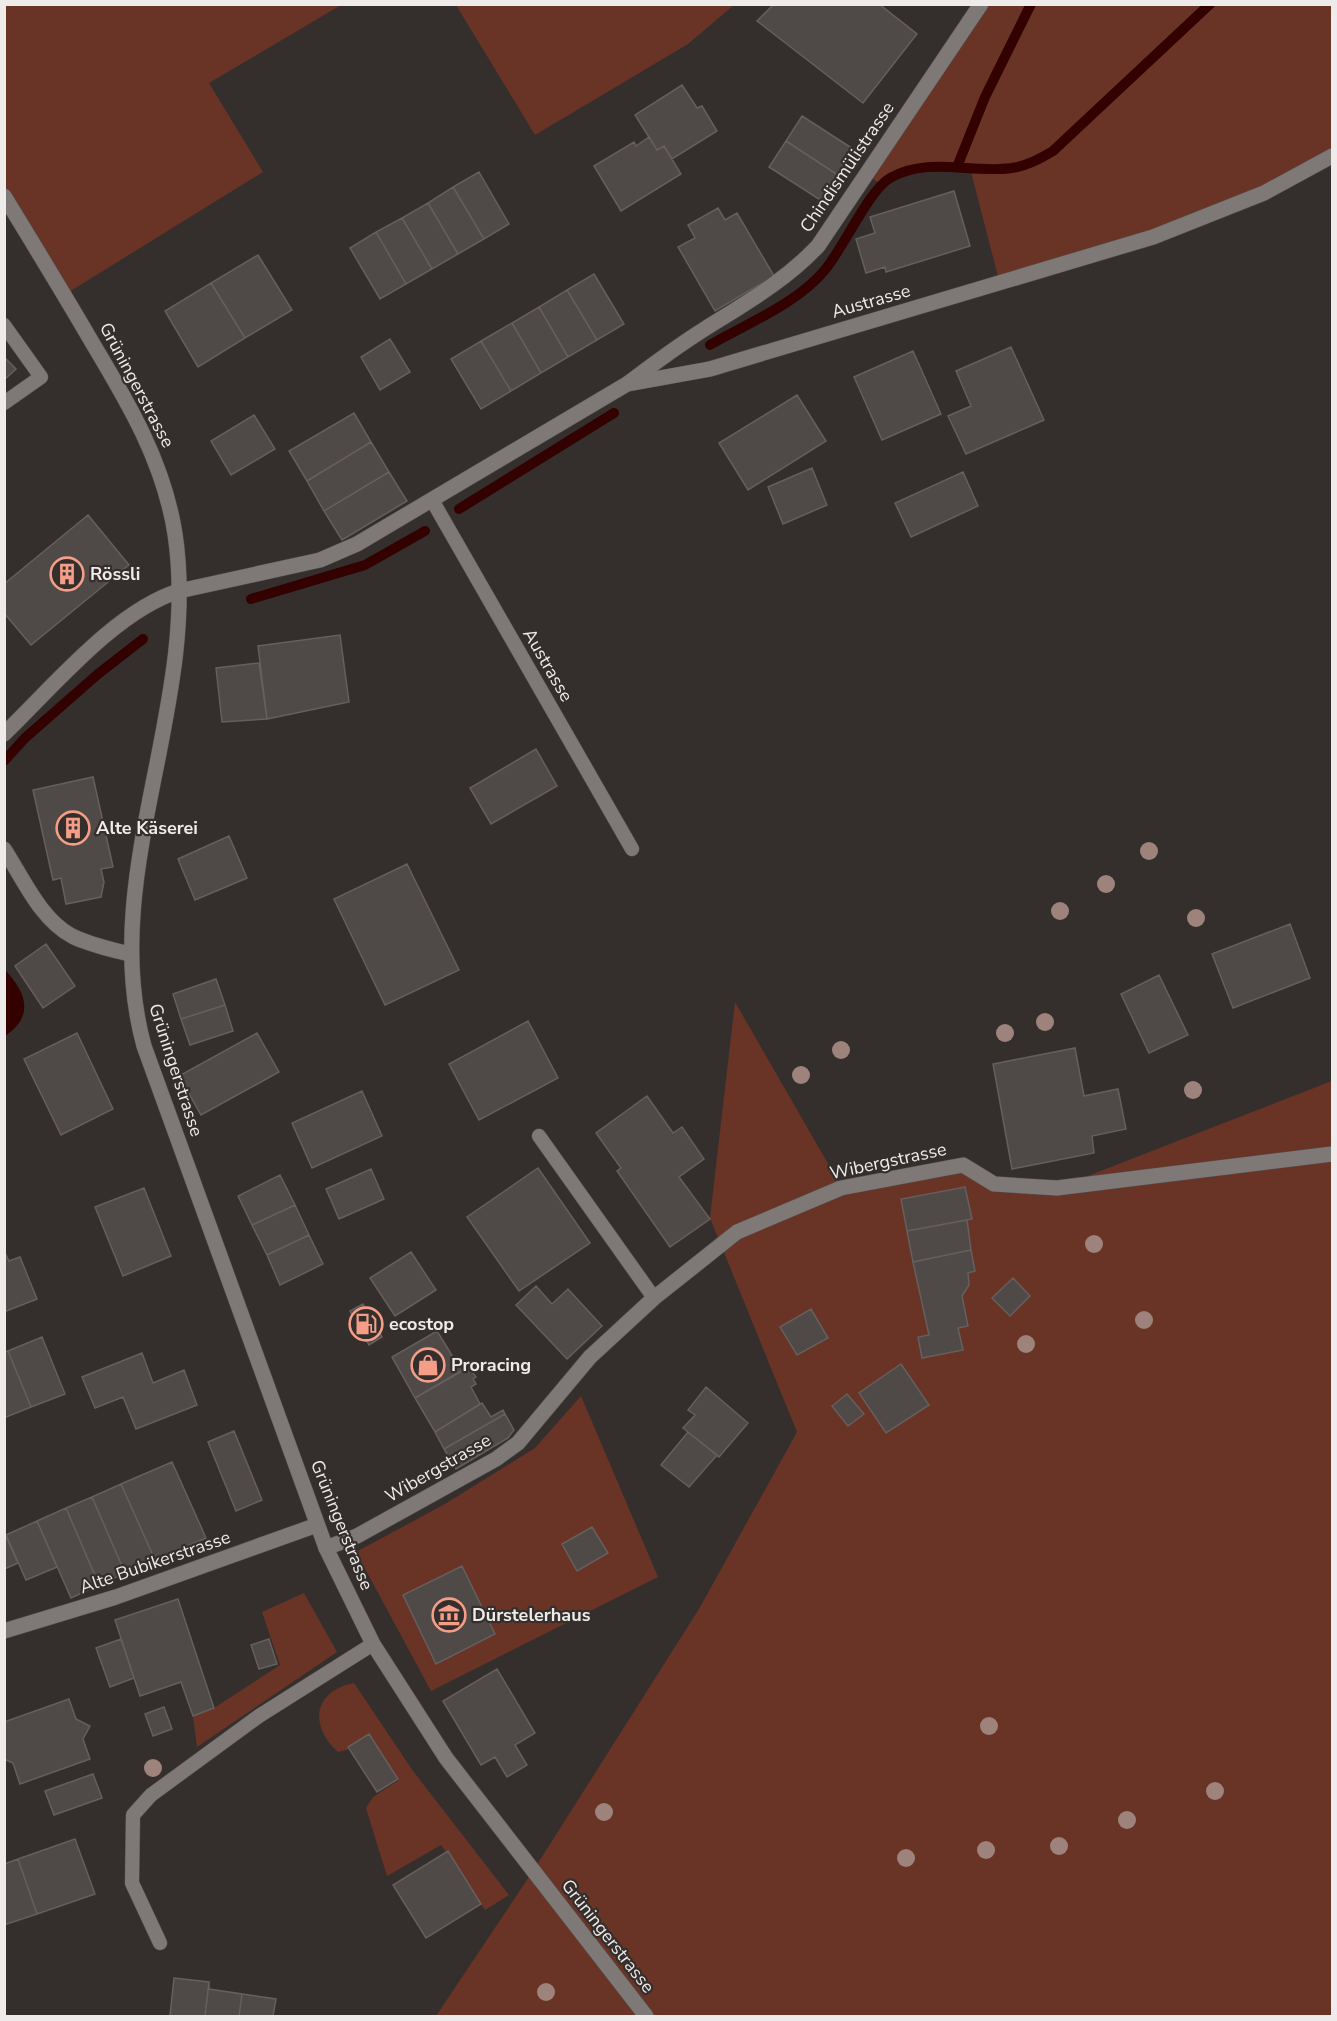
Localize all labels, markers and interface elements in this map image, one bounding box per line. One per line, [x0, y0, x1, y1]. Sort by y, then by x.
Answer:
street label: Chindismülistrasse [794, 97, 900, 237]
street label: Austrasse [829, 278, 913, 324]
street label: Grüningerstrasse [94, 318, 180, 452]
building icon: Rössli [49, 556, 85, 592]
place label: Rössli [90, 562, 140, 586]
street label: Austrasse [517, 624, 579, 706]
building icon: Alte Käserei [55, 810, 91, 846]
place label: Alte Käserei [96, 816, 198, 840]
street label: Grüningerstrasse [143, 1000, 209, 1140]
street label: Wibergstrasse [827, 1137, 949, 1185]
fuel station icon: ecostop [348, 1306, 384, 1342]
place label: ecostop [389, 1312, 454, 1336]
shop icon: Proracing [410, 1347, 446, 1383]
place label: Proracing [451, 1353, 531, 1377]
street label: Wibergstrasse [381, 1428, 495, 1508]
street label: Grüningerstrasse [305, 1456, 379, 1594]
street label: Alte Bubikerstrasse [76, 1525, 234, 1599]
museum icon: Dürstelerhaus [431, 1597, 467, 1633]
place label: Dürstelerhaus [472, 1603, 591, 1627]
street label: Grüningerstrasse [556, 1874, 660, 1998]

